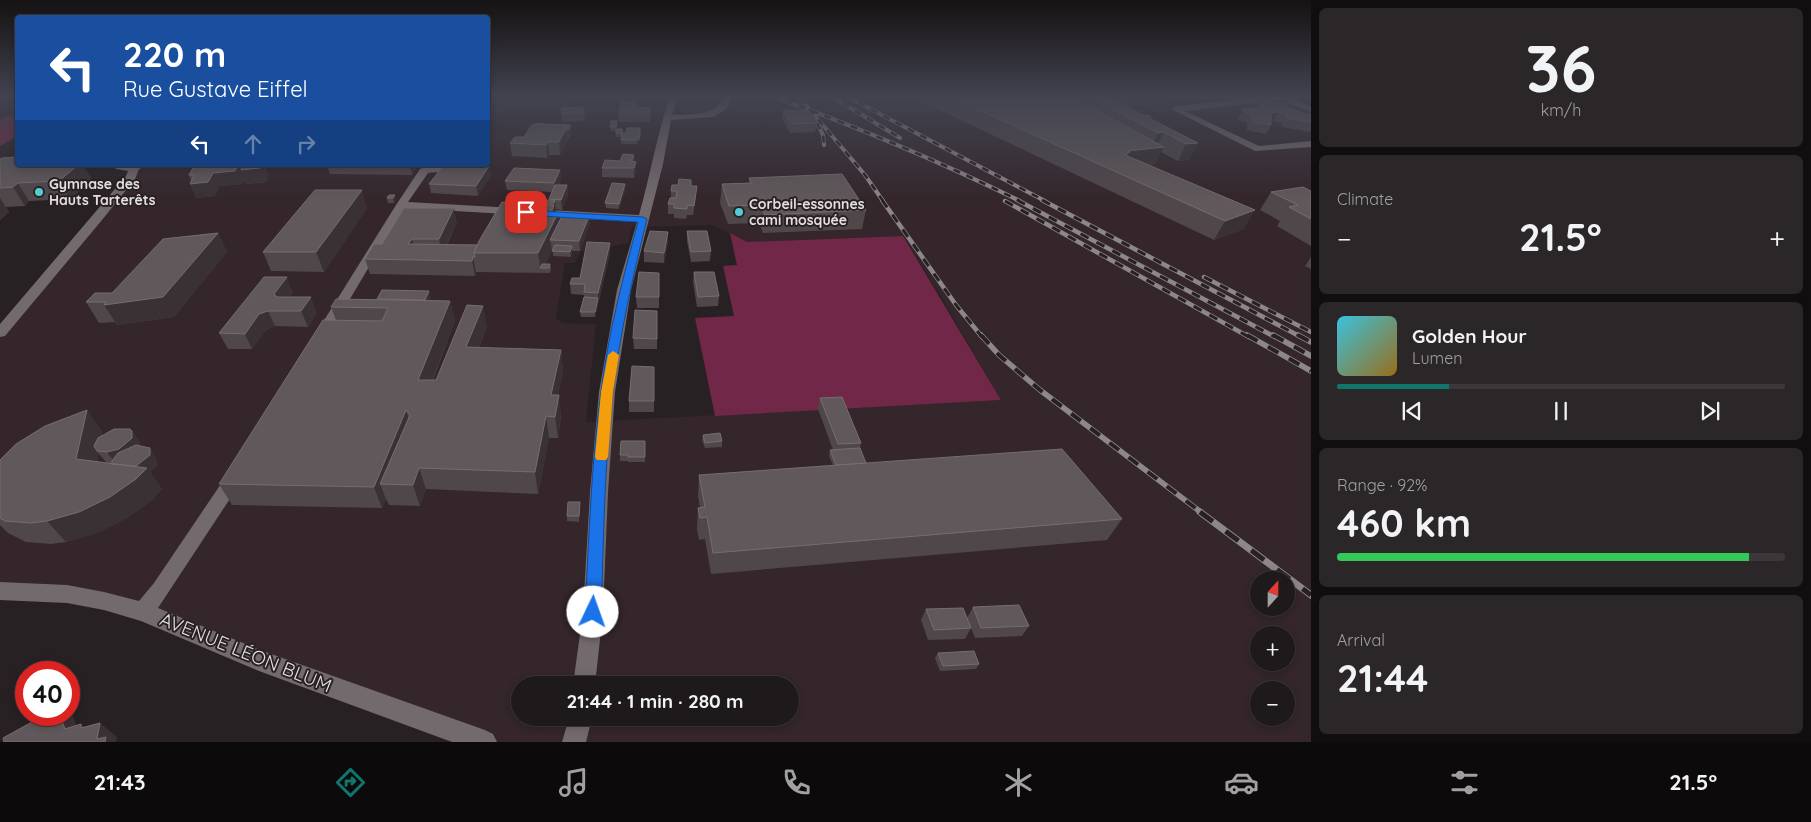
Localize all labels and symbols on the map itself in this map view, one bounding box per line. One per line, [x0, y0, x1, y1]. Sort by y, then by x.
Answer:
place label: Gymnase des Hauts Tarterêts [49, 175, 156, 209]
marker: Gymnase des Hauts Tarterêts [33, 186, 45, 198]
pin [505, 191, 547, 233]
place label: Corbeil-essonnes cami mosquée [749, 195, 865, 229]
marker: Corbeil-essonnes cami mosquée [733, 206, 745, 218]
north arrow [1250, 571, 1295, 616]
position arrow [566, 585, 618, 637]
street label: AVENUE LÉON BLUM [157, 607, 335, 697]
speed limit sign: 40 [15, 661, 80, 726]

